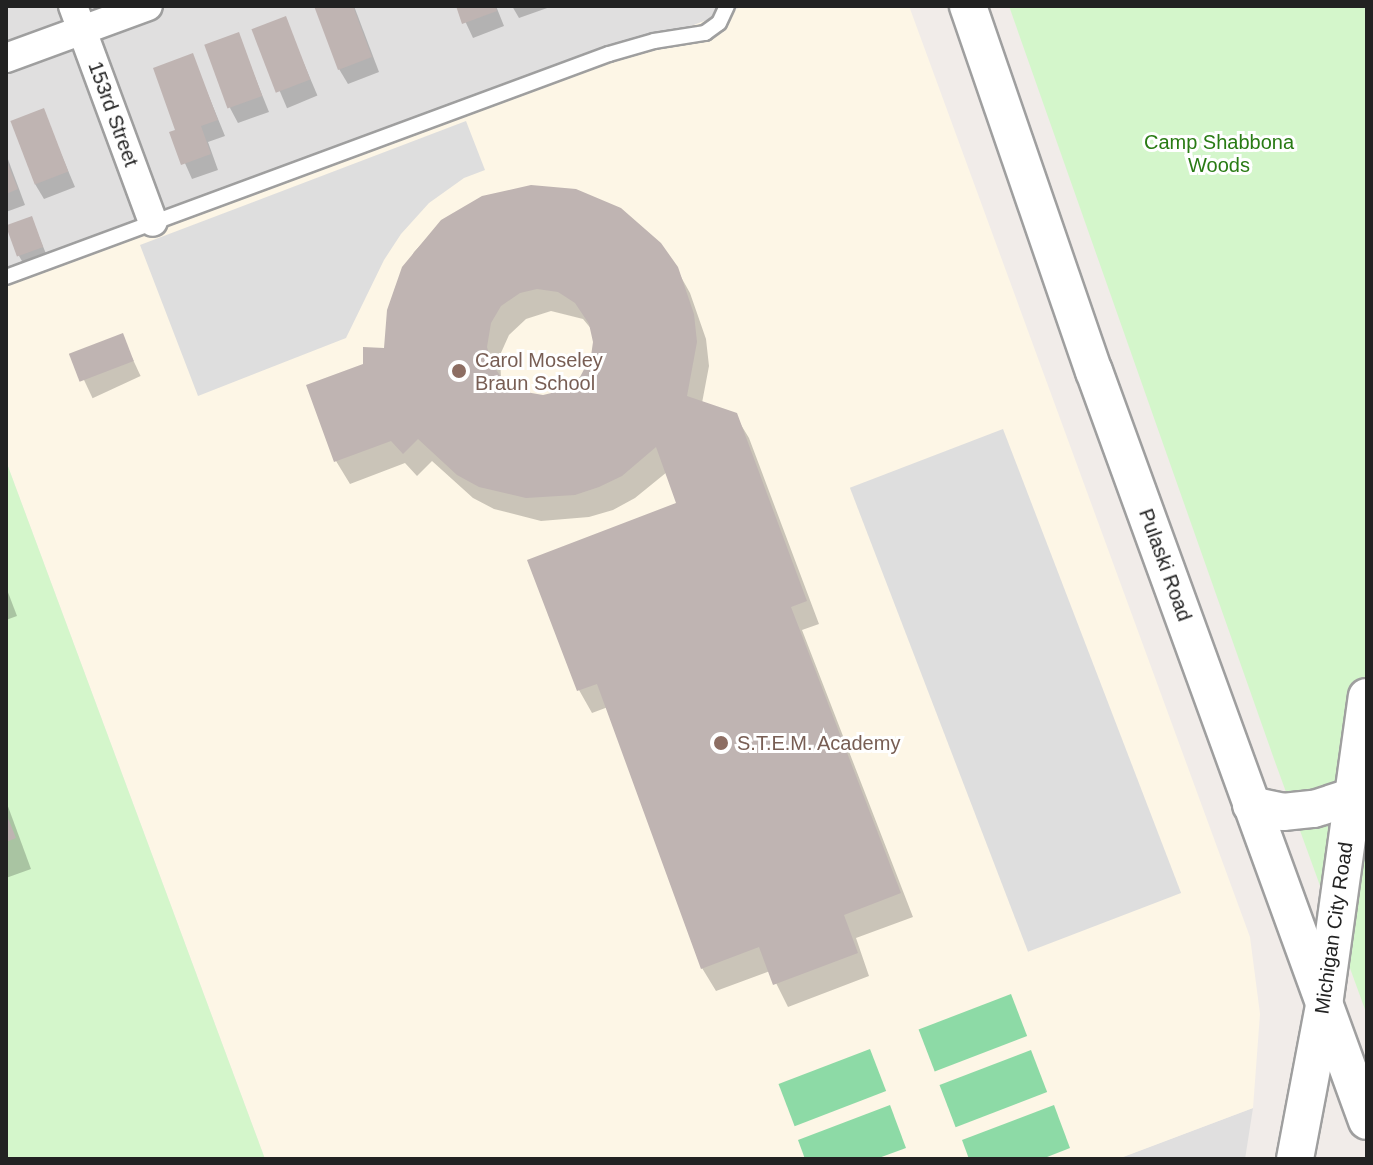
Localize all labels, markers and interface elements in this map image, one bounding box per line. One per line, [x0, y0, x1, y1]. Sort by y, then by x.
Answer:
street label: 153rd Street [83, 58, 143, 170]
park label: Camp Shabbona Woods [1144, 131, 1294, 178]
place label: Carol Moseley Braun School [475, 348, 603, 395]
marker: Carol Moseley Braun School [450, 362, 468, 380]
street label: Pulaski Road [1134, 506, 1196, 624]
place label: S.T.E.M. Academy [737, 731, 901, 755]
marker: S.T.E.M. Academy [712, 734, 730, 752]
street label: Michigan City Road [1310, 840, 1358, 1016]

